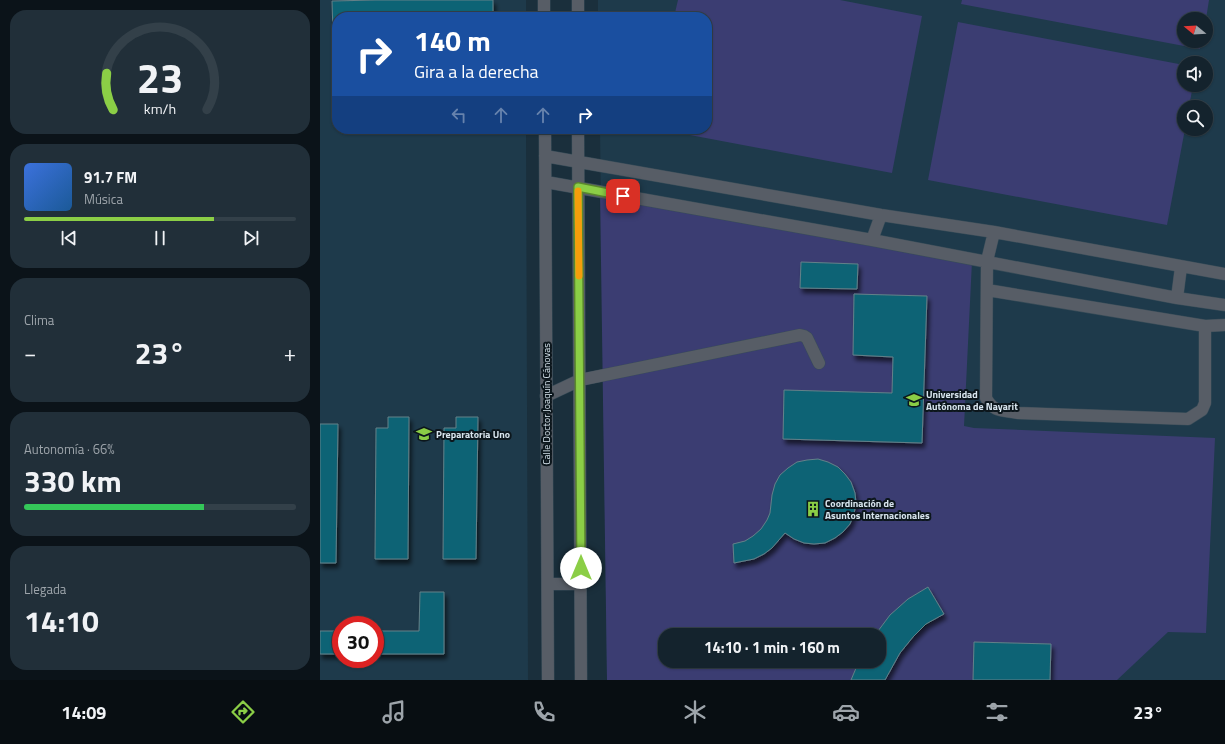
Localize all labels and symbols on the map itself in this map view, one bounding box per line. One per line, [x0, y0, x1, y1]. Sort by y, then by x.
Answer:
north arrow [1177, 12, 1213, 48]
pin [606, 179, 640, 213]
street label: Calle Doctor Joaquín Cánovas [539, 343, 554, 465]
place label: Universidad Autónoma de Nayarit [926, 387, 1018, 414]
school or university icon: Universidad Autónoma de Nayarit [905, 391, 923, 409]
school or university icon: Preparatoria Uno [415, 425, 433, 443]
place label: Preparatoria Uno [436, 427, 510, 442]
place label: Coordinación de Asuntos Internacionales [825, 496, 930, 523]
building icon: Coordinación de Asuntos Internacionales [804, 500, 822, 518]
position arrow [560, 547, 602, 589]
speed limit sign: 30 [332, 616, 384, 668]

